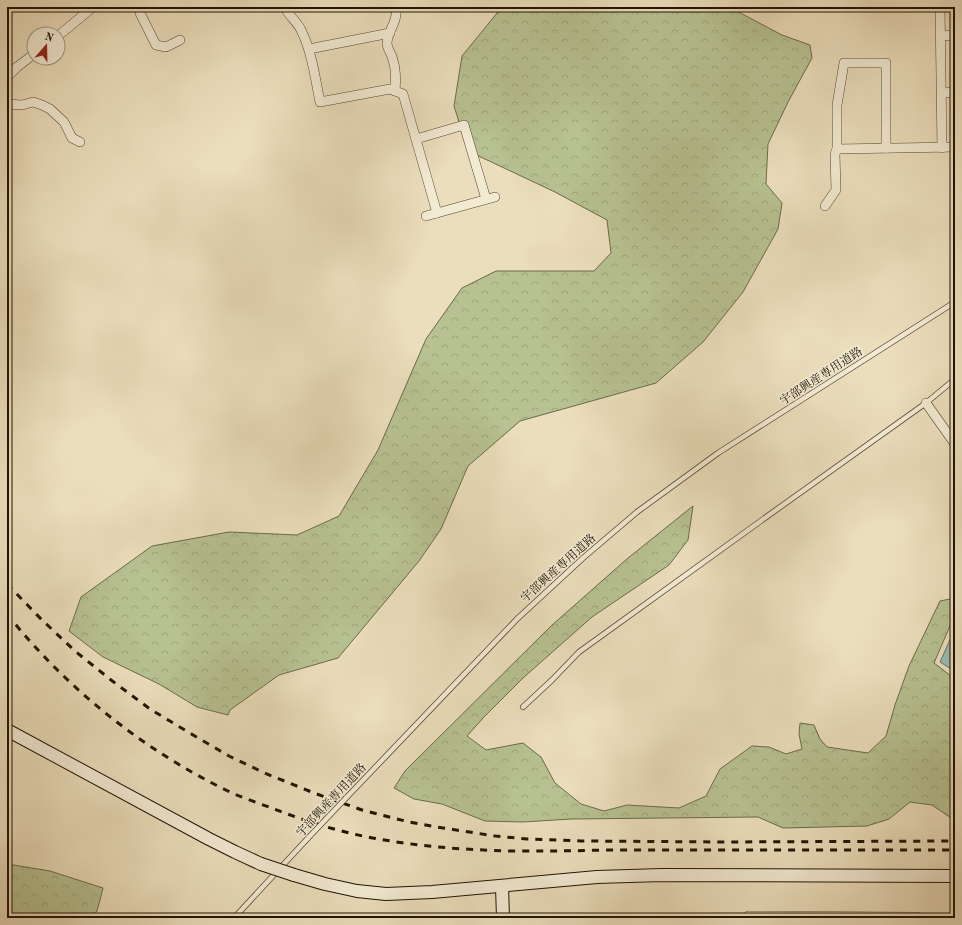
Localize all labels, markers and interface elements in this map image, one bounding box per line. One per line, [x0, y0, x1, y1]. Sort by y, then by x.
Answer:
north arrow [26, 26, 66, 66]
text: N [43, 31, 55, 45]
street label: 宇部興産専用道路 [777, 344, 865, 408]
street label: 宇部興産専用道路 [518, 531, 598, 605]
street label: 宇部興産専用道路 [293, 760, 369, 840]

